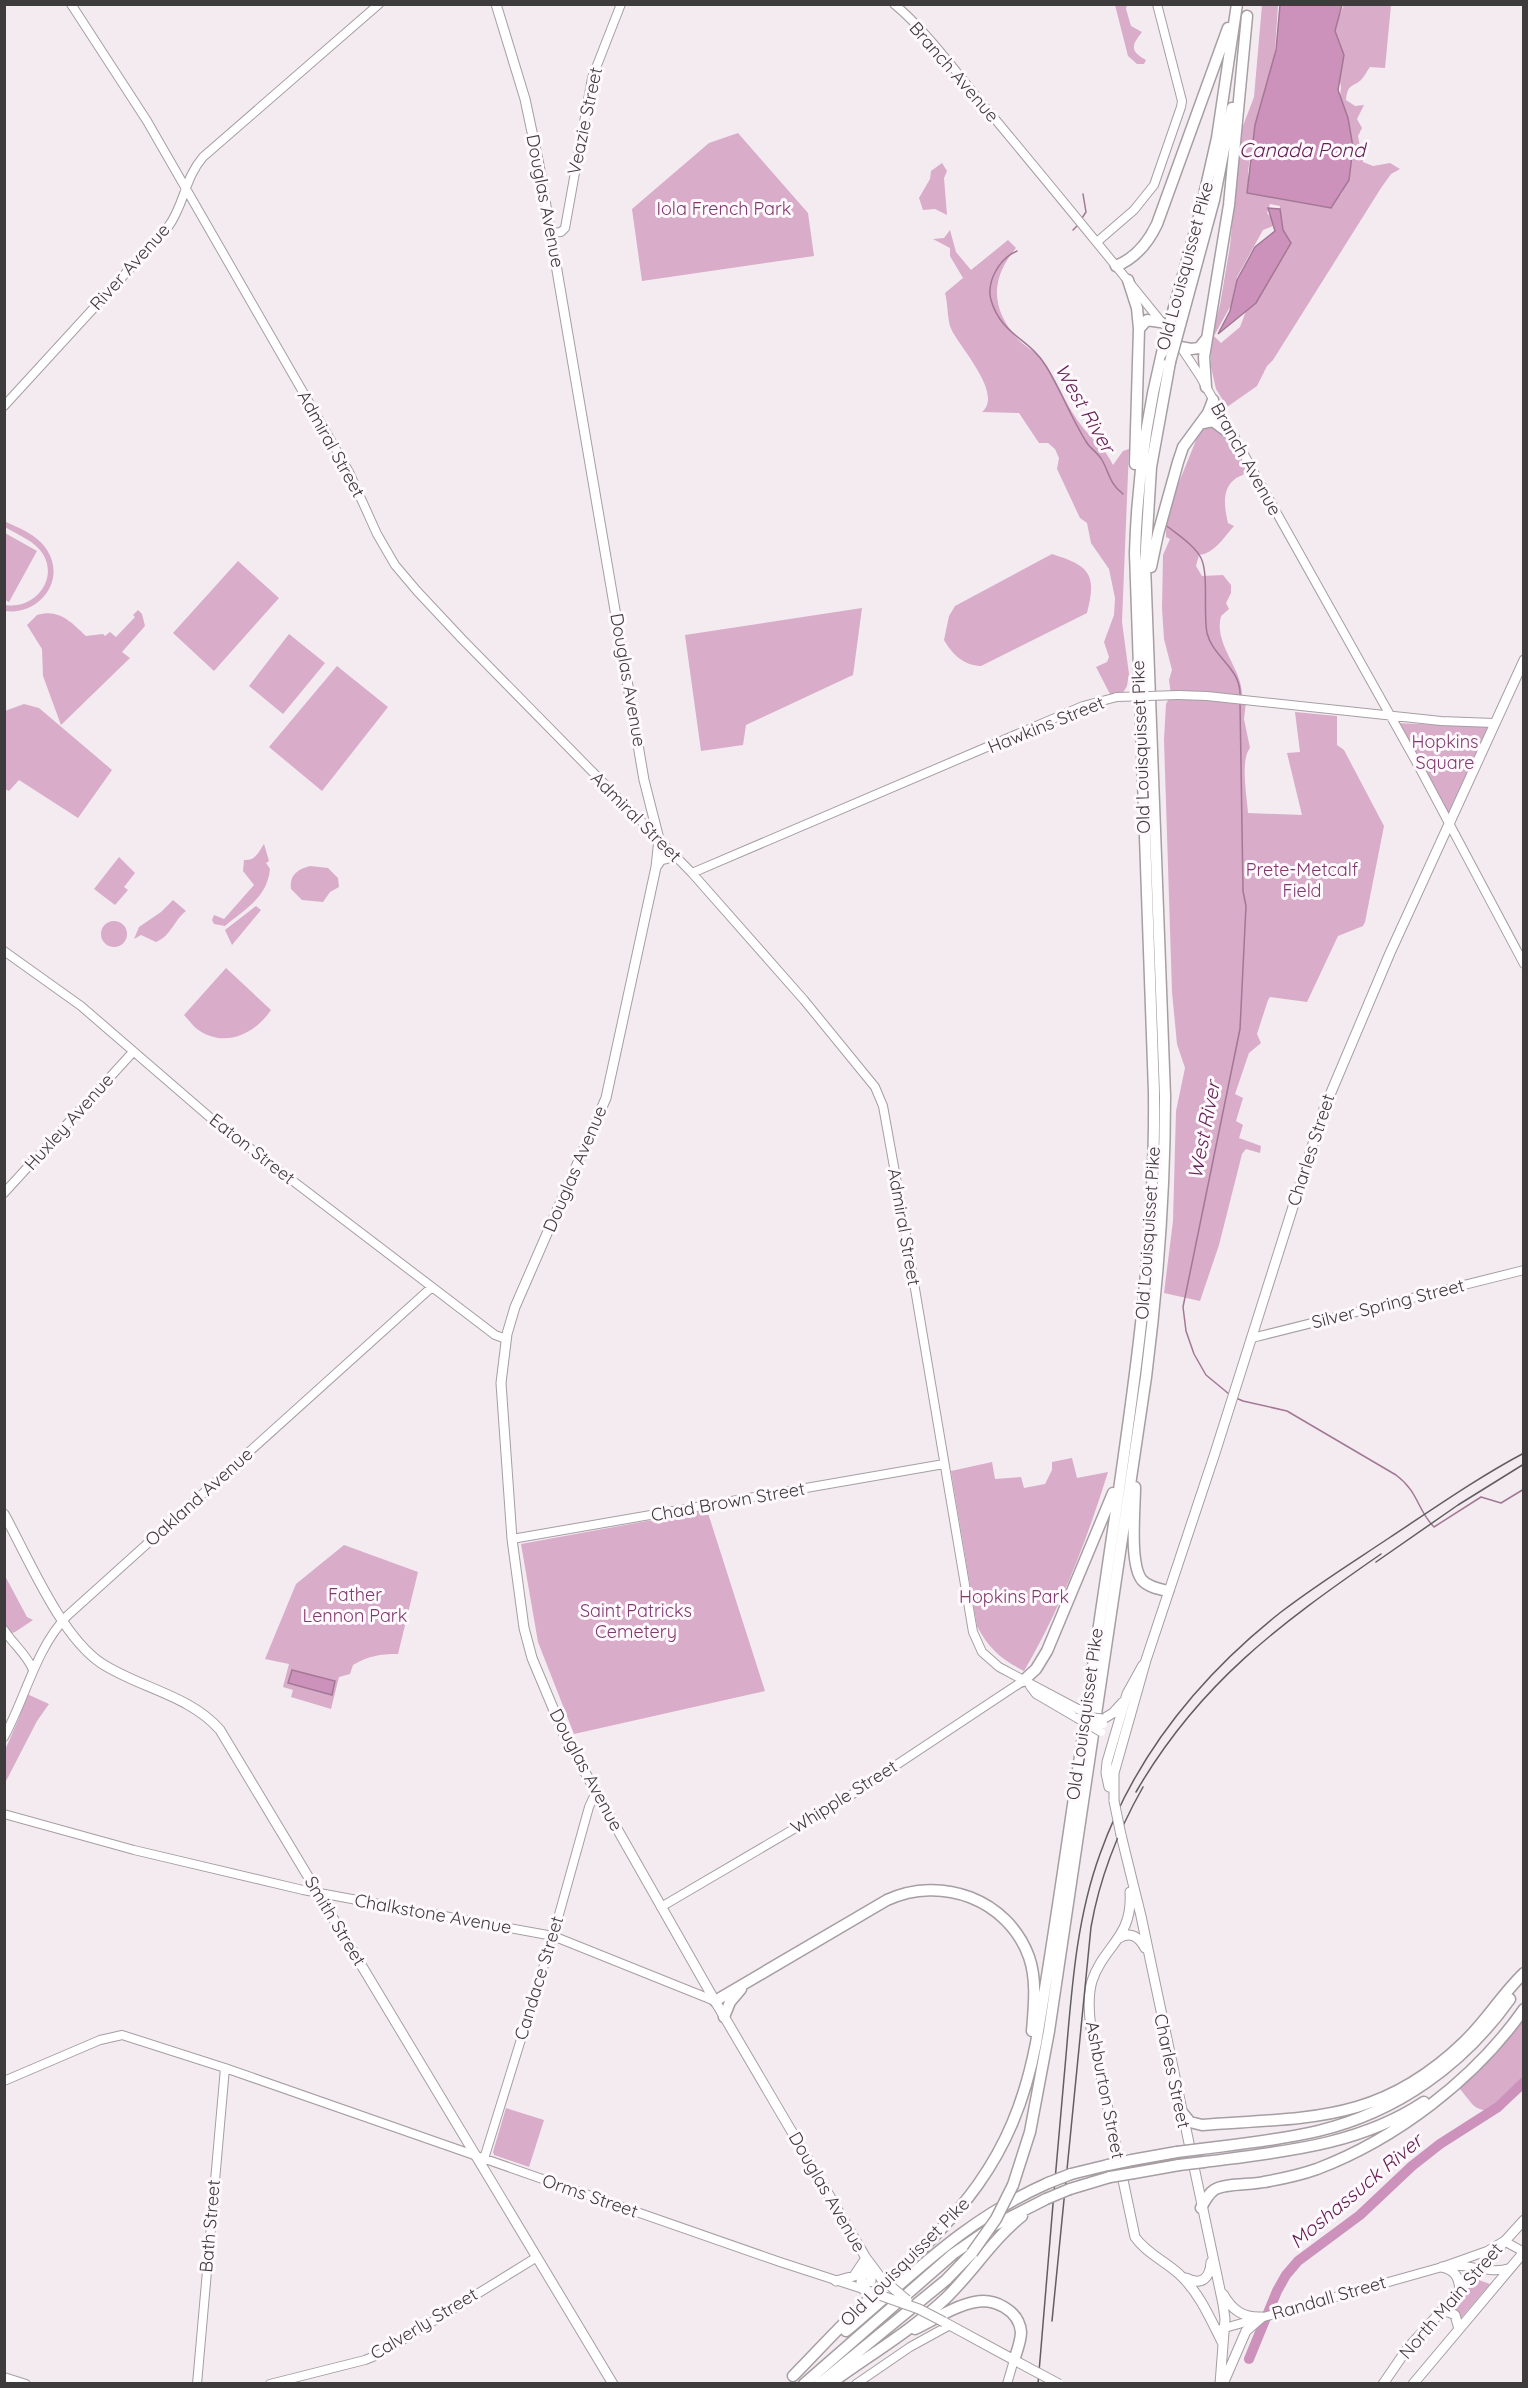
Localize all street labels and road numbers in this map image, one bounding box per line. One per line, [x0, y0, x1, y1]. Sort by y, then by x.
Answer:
street label: Branch Avenue [904, 17, 1004, 127]
street label: Veazie Street [562, 65, 607, 177]
street label: Douglas Avenue [521, 132, 570, 269]
street label: Old Louisquisset Pike [1151, 179, 1218, 353]
street label: River Avenue [85, 218, 175, 315]
street label: Admiral Street [293, 386, 370, 501]
street label: Branch Avenue [1206, 398, 1287, 519]
street label: Douglas Avenue [605, 611, 652, 748]
street label: Old Louisquisset Pike [1126, 660, 1155, 834]
street label: Hawkins Street [984, 691, 1107, 758]
street label: Admiral Street [586, 767, 686, 867]
street label: Huxley Avenue [19, 1068, 118, 1175]
street label: Charles Street [1282, 1091, 1339, 1209]
street label: Douglas Avenue [538, 1102, 612, 1236]
street label: Eaton Street [205, 1108, 300, 1189]
street label: Old Louisquisset Pike [1130, 1146, 1165, 1320]
street label: Admiral Street [883, 1166, 926, 1287]
street label: Silver Spring Street [1309, 1273, 1467, 1334]
street label: Oakland Avenue [140, 1442, 257, 1551]
street label: Chad Brown Street [649, 1477, 807, 1526]
street label: Old Louisquisset Pike [1061, 1626, 1108, 1801]
street label: Douglas Avenue [545, 1705, 628, 1835]
street label: Whipple Street [786, 1755, 901, 1839]
street label: Smith Street [300, 1872, 371, 1970]
street label: Chalkstone Avenue [353, 1888, 513, 1939]
street label: Candace Street [509, 1913, 568, 2043]
street label: Charles Street [1149, 2012, 1196, 2130]
street label: Ashburton Street [1081, 2019, 1130, 2161]
street label: Douglas Avenue [784, 2127, 871, 2256]
street label: Orms Street [539, 2168, 641, 2223]
street label: Bath Street [194, 2179, 225, 2273]
street label: Old Louisquisset Pike [835, 2192, 974, 2331]
street label: North Main Street [1394, 2238, 1507, 2363]
street label: Randall Street [1269, 2270, 1389, 2325]
street label: Calverly Street [366, 2283, 482, 2365]

